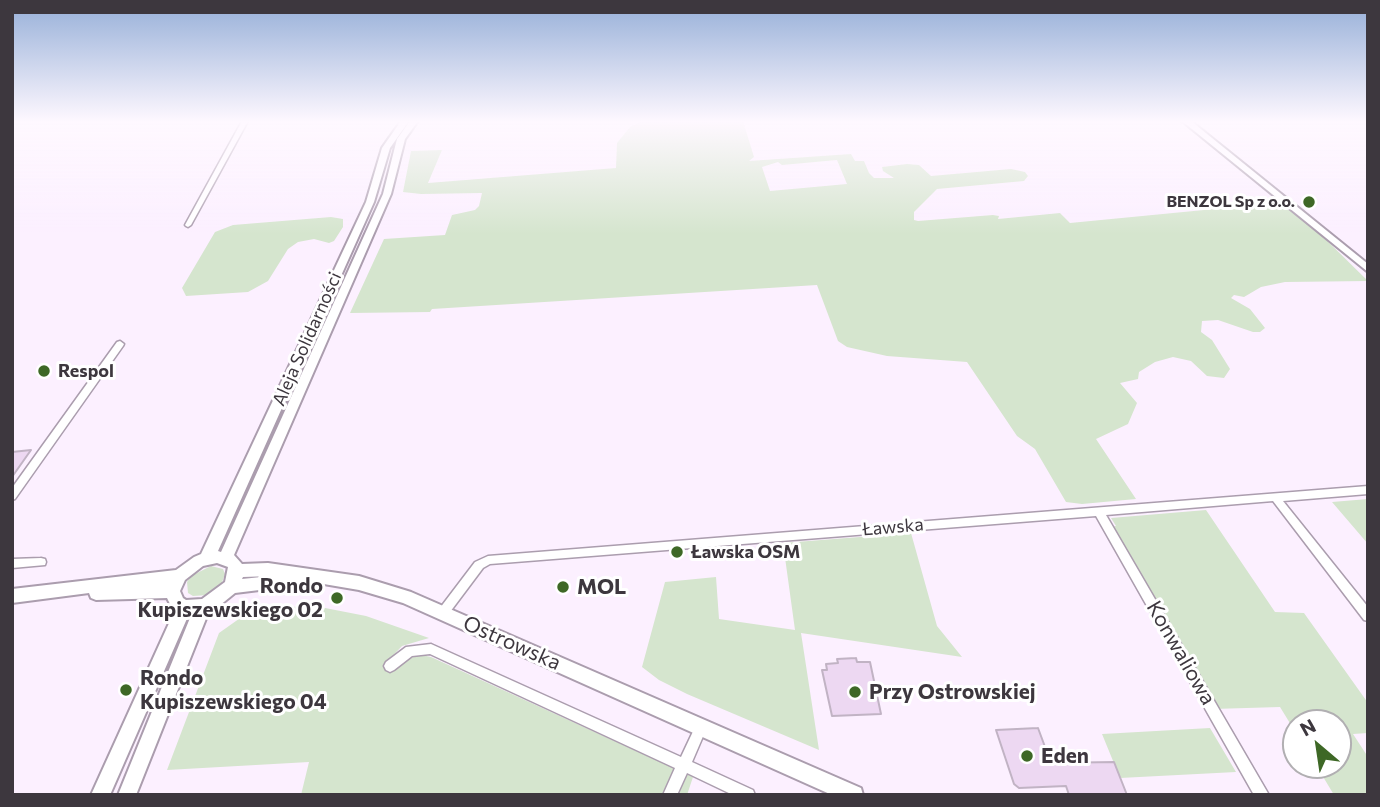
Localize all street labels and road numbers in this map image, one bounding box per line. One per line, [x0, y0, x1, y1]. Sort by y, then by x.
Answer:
street label: Aleja Solidarności [268, 269, 346, 409]
street label: Ławska [861, 514, 925, 540]
street label: Konwaliowa [1141, 597, 1221, 709]
street label: Ostrowska [459, 610, 565, 676]

